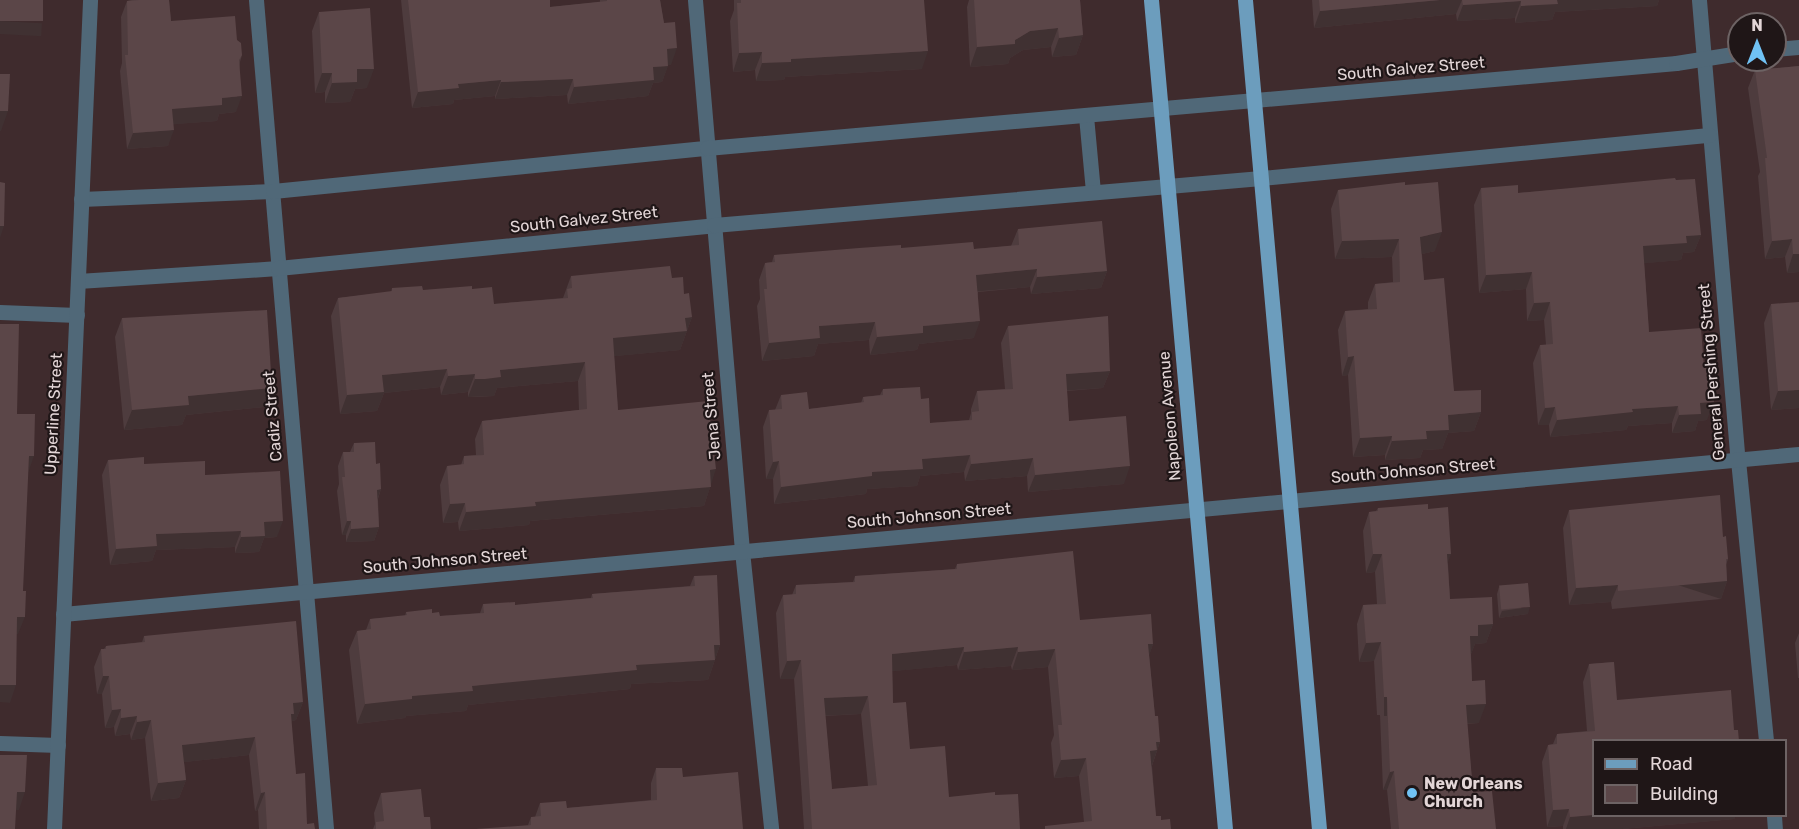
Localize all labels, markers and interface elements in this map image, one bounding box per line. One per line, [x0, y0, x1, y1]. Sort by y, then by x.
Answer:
north arrow [1727, 12, 1787, 72]
text: N [1751, 16, 1763, 35]
street label: South Galvez Street [1336, 53, 1486, 85]
street label: South Galvez Street [509, 203, 659, 237]
street label: General Pershing Street [1695, 283, 1729, 461]
street label: Napoleon Avenue [1155, 350, 1185, 482]
street label: Upperline Street [41, 353, 67, 475]
street label: Cadiz Street [259, 370, 287, 462]
street label: Jena Street [699, 371, 725, 461]
street label: South Johnson Street [1330, 454, 1496, 488]
street label: South Johnson Street [846, 499, 1012, 533]
street label: South Johnson Street [362, 544, 528, 578]
legend [1592, 739, 1787, 817]
text: Road [1650, 753, 1693, 775]
place label: New Orleans Church [1424, 774, 1523, 812]
text: Building [1650, 783, 1718, 805]
marker: New Orleans Church [1405, 786, 1419, 800]

